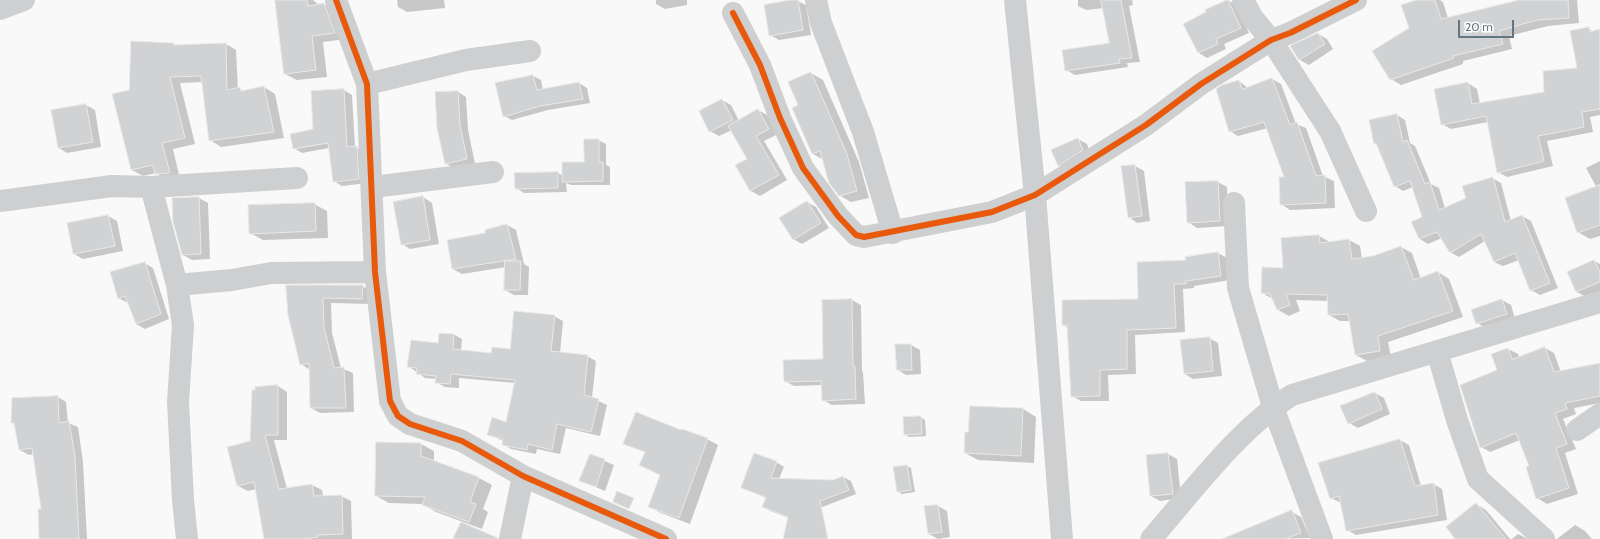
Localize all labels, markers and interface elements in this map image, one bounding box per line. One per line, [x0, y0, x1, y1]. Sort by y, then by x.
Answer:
scale bar [1460, 12, 1516, 38]
text: 20 m [1465, 19, 1493, 34]

